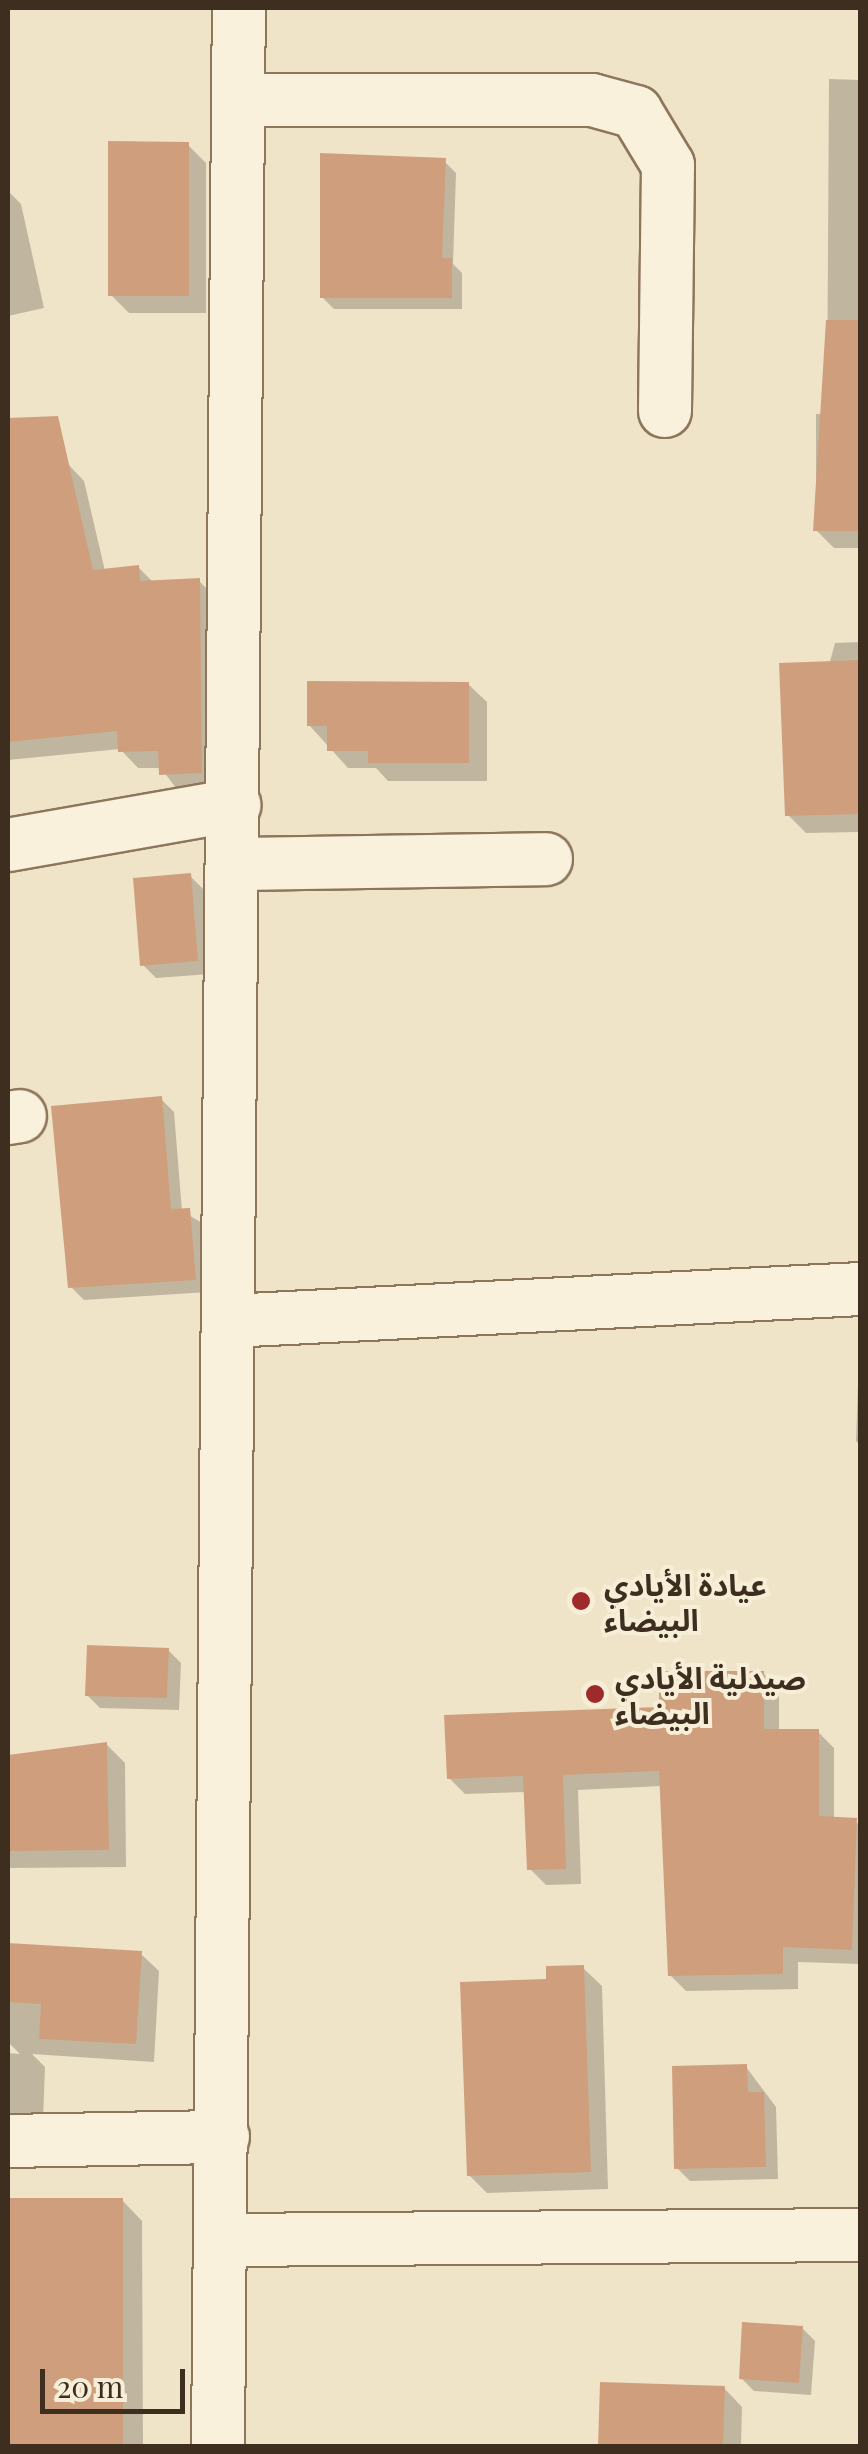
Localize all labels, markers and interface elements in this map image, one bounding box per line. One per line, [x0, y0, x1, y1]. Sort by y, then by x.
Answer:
place label: عيادة الأيادي البيضاء [604, 1566, 767, 1636]
marker: عيادة الأيادي البيضاء [568, 1588, 594, 1614]
place label: صيدلية الأيادي البيضاء [615, 1659, 806, 1730]
marker: صيدلية الأيادي البيضاء [584, 1683, 606, 1705]
scale bar [45, 2349, 190, 2411]
text: 20 m [57, 2366, 123, 2406]

